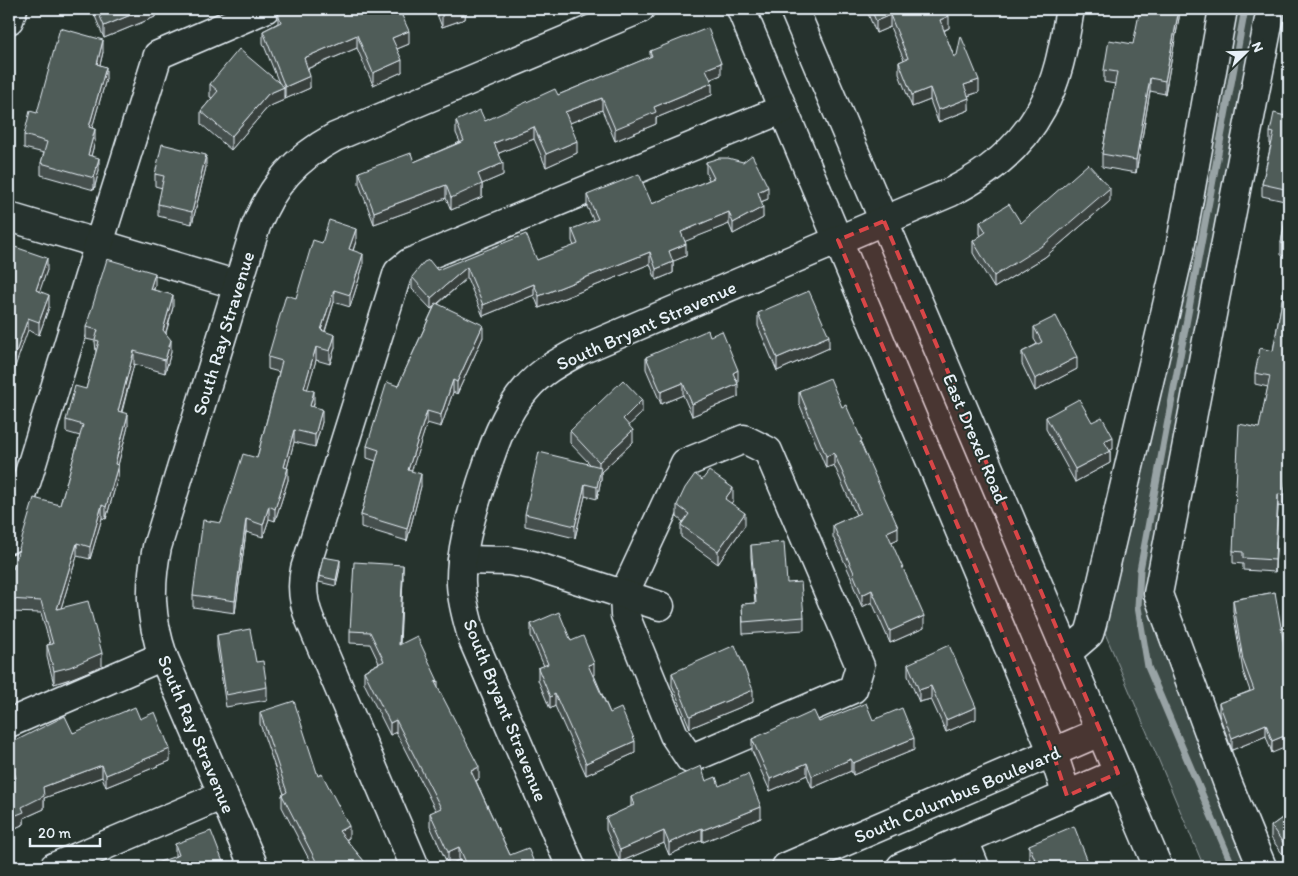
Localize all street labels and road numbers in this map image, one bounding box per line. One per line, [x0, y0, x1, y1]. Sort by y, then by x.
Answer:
street label: South Ray Stravenue [188, 249, 259, 418]
street label: South Bryant Stravenue [553, 275, 740, 376]
street label: East Drexel Road [938, 370, 1013, 507]
street label: South Bryant Stravenue [458, 616, 553, 805]
street label: South Ray Stravenue [153, 652, 240, 817]
street label: South Columbus Boulevard [850, 740, 1064, 848]

